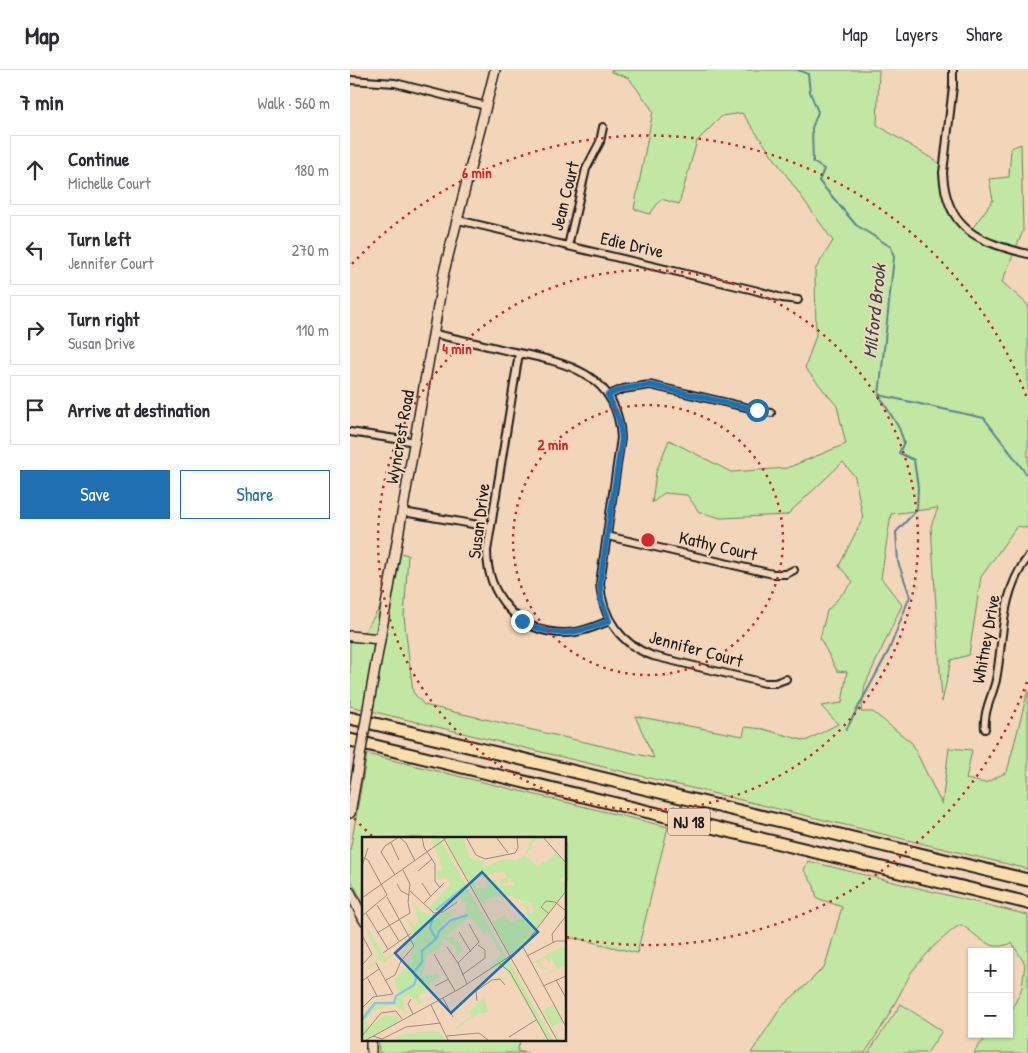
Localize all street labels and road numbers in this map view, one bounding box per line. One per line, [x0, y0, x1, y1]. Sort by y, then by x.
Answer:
street label: Jean Court [544, 158, 585, 233]
street label: Edie Drive [598, 225, 666, 264]
street label: Wyncrest Road [379, 388, 420, 486]
street label: Susan Drive [461, 482, 496, 560]
street label: Kathy Court [677, 524, 760, 567]
street label: Whitney Drive [965, 593, 1006, 685]
street label: Jennifer Court [646, 624, 747, 673]
road number: NJ 18 [668, 809, 710, 836]

